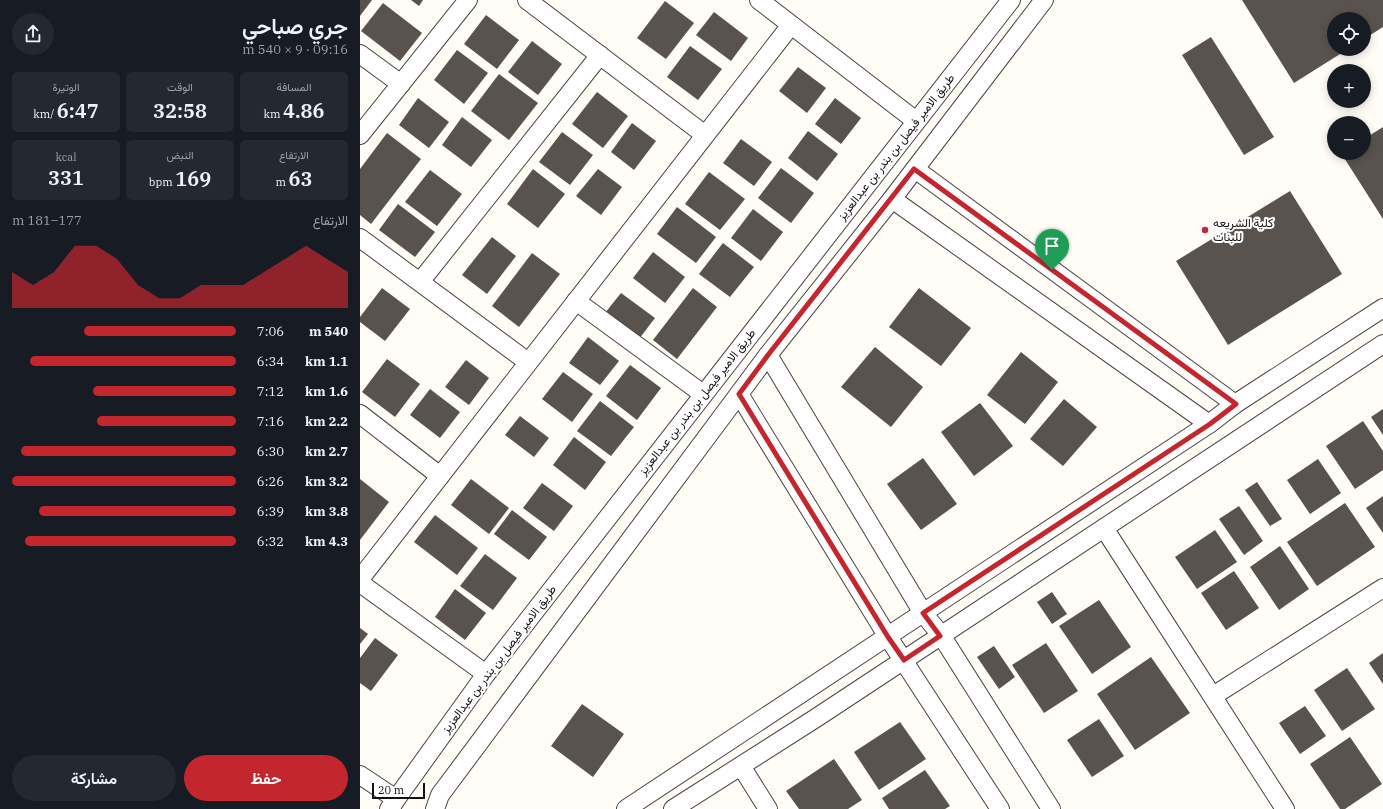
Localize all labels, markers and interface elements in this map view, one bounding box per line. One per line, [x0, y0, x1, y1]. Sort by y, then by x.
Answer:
text: جري صباحي [242, 11, 348, 40]
map controls [1327, 12, 1371, 160]
button: locate [1327, 12, 1371, 56]
button: share [12, 13, 54, 55]
text: 09:16 · 9 × 540 m [242, 41, 348, 58]
button: + [1327, 64, 1371, 108]
street label: طريق الامير فيصل بن بندر بن عبدالعزيز [833, 70, 958, 224]
text: الوتيرة [53, 80, 79, 94]
text: الوقت [167, 80, 193, 94]
text: المسافة [277, 80, 311, 94]
text: 6:47 [57, 97, 99, 124]
text: 32:58 [153, 97, 207, 124]
text: 4.86 [283, 97, 325, 124]
text: /km [33, 107, 57, 121]
text: km [263, 107, 283, 121]
button: − [1327, 116, 1371, 160]
text: النبض [166, 148, 194, 162]
text: الارتفاع [279, 148, 309, 162]
text: kcal [55, 150, 77, 164]
text: 331 [48, 164, 84, 191]
text: 169 [175, 165, 211, 192]
text: 63 [289, 165, 313, 192]
text: bpm [149, 175, 175, 189]
text: m [275, 175, 289, 189]
text: 177–181 m [12, 212, 82, 229]
text: الارتفاع [313, 212, 348, 229]
place label: كلية الشريعه للبنات [1213, 215, 1273, 244]
marker: كلية الشريعه للبنات [1200, 225, 1210, 235]
pin [1035, 229, 1069, 270]
icon: arrive [1041, 235, 1063, 257]
text: 7:06 [257, 323, 284, 340]
text: 540 m [309, 323, 348, 340]
street label: طريق الامير فيصل بن بندر بن عبدالعزيز [634, 325, 759, 479]
text: 6:34 [257, 353, 284, 370]
text: 1.1 km [305, 353, 348, 370]
text: 7:12 [257, 383, 284, 400]
text: 1.6 km [305, 383, 348, 400]
text: 7:16 [257, 413, 284, 430]
text: 2.2 km [305, 413, 348, 430]
text: 6:30 [257, 443, 284, 460]
text: 2.7 km [305, 443, 348, 460]
text: 6:26 [257, 473, 284, 490]
text: 3.2 km [305, 473, 348, 490]
text: 6:39 [257, 503, 284, 520]
text: 3.8 km [305, 503, 348, 520]
text: 6:32 [257, 533, 284, 550]
text: 4.3 km [305, 533, 348, 550]
street label: طريق الامير فيصل بن بندر بن عبدالعزيز [437, 582, 560, 737]
button: مشاركة [12, 755, 176, 801]
button: حفظ [184, 755, 348, 801]
scale bar [372, 781, 425, 800]
text: 20 m [378, 783, 404, 797]

